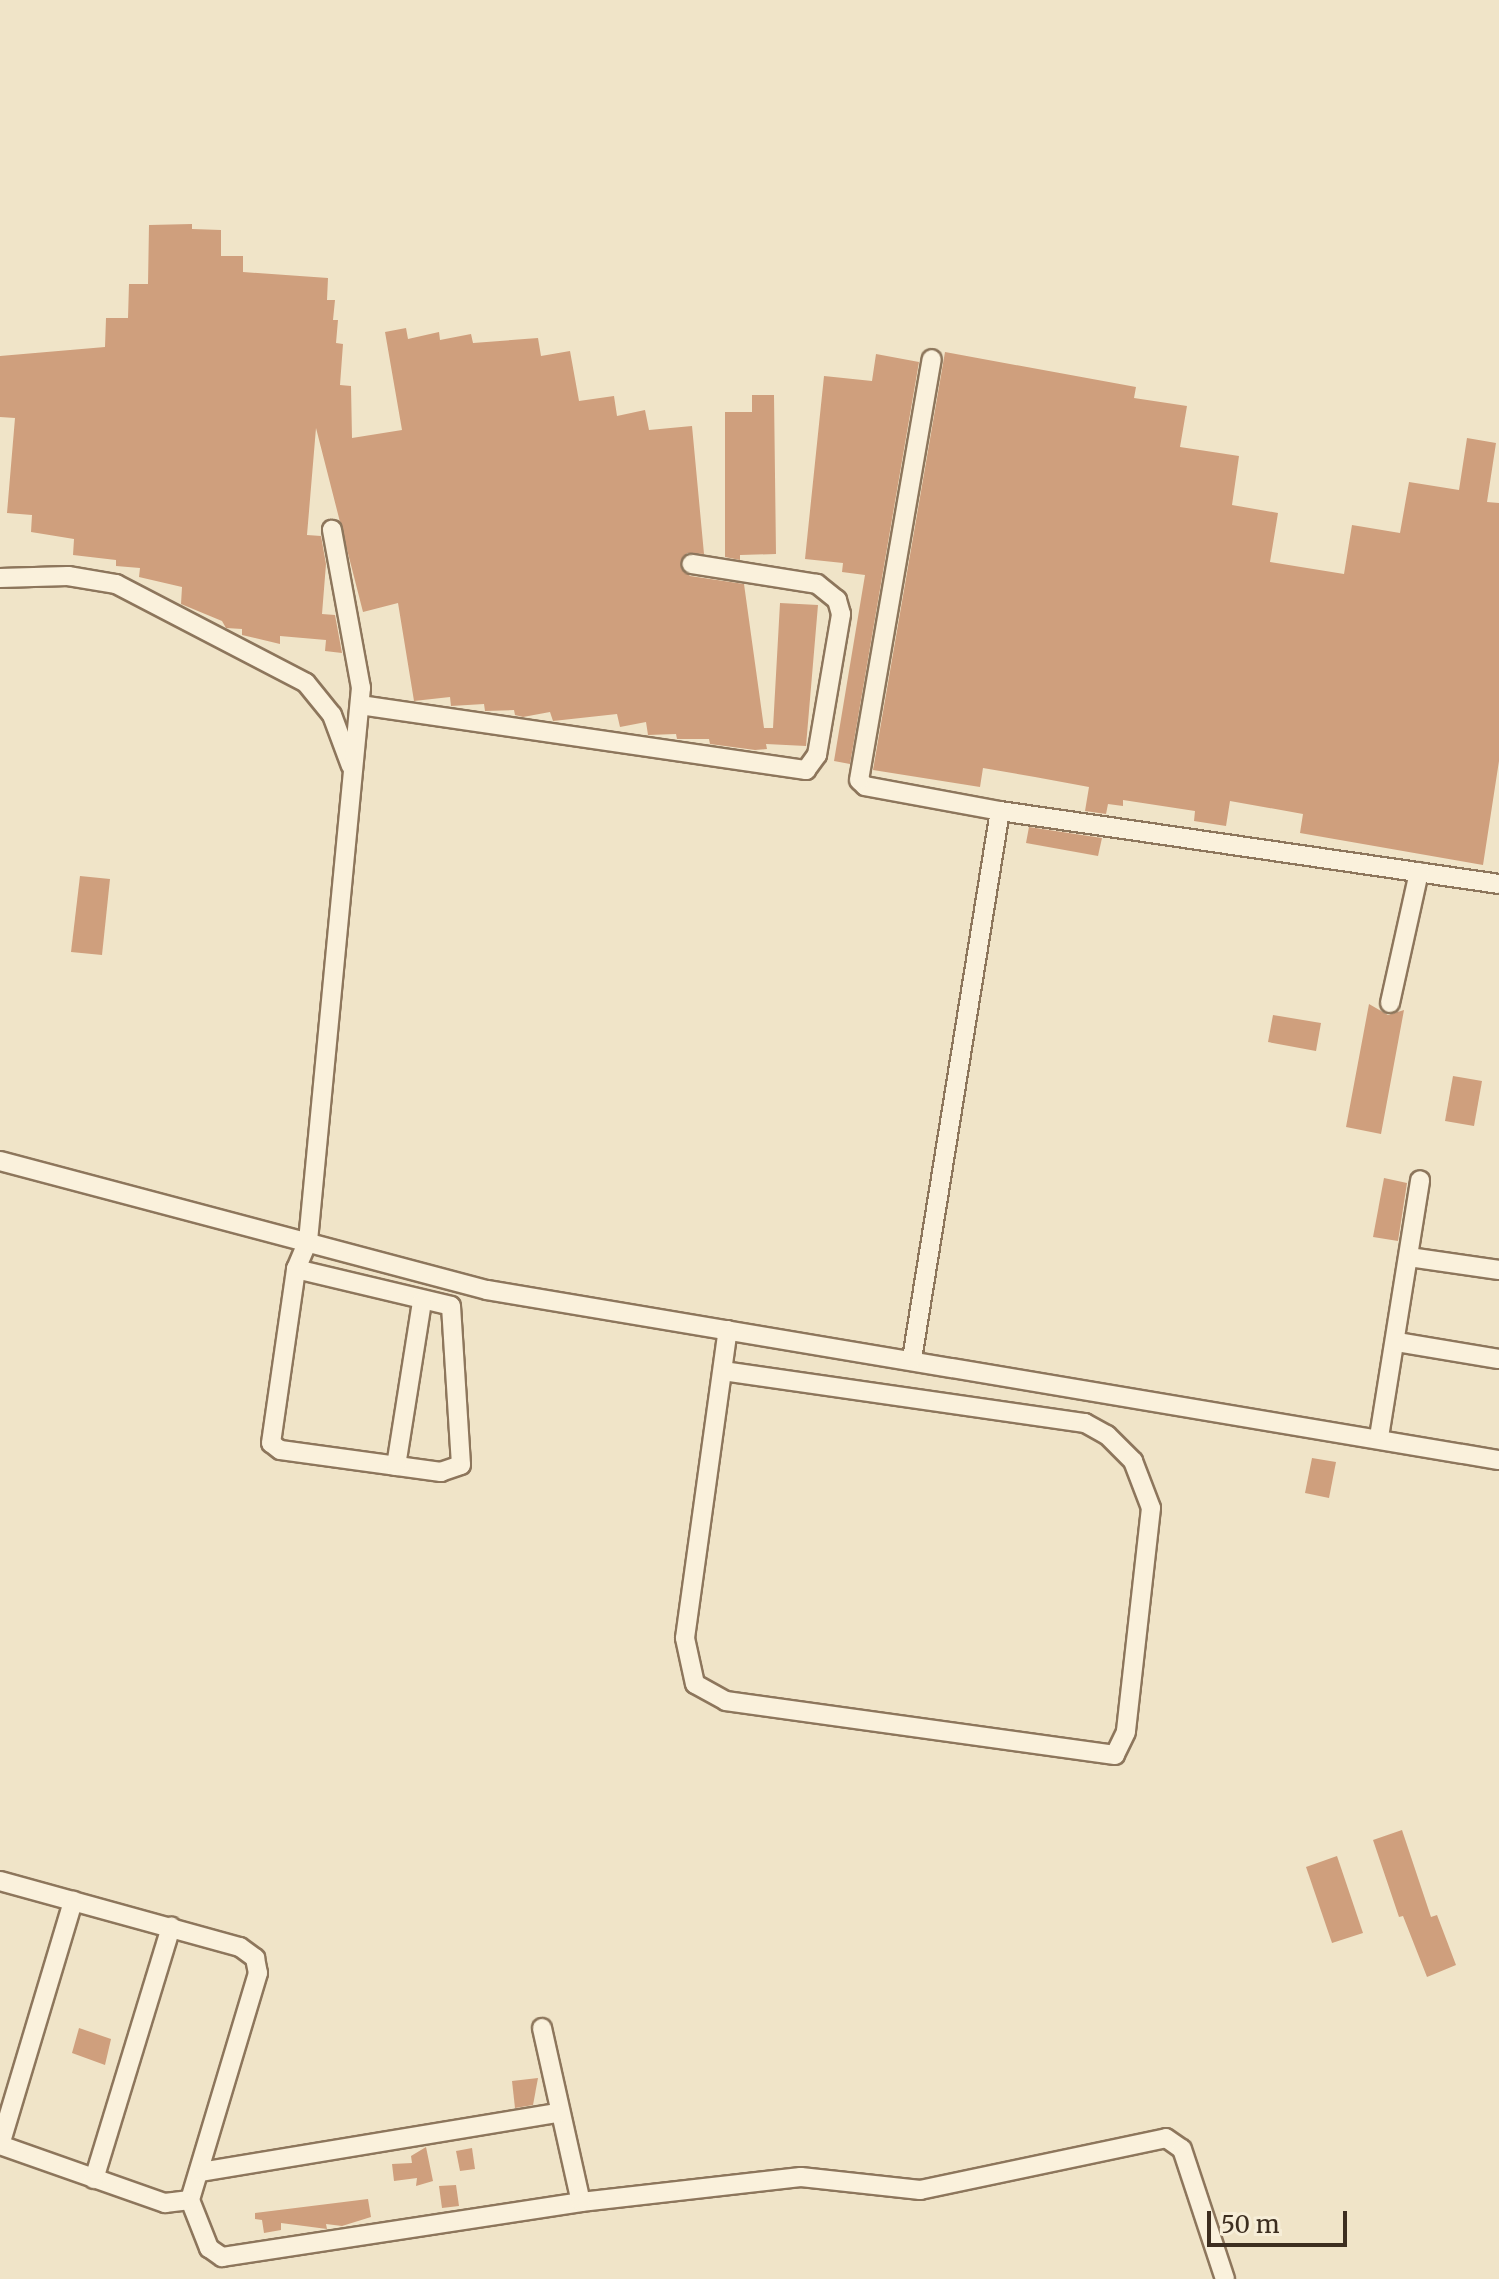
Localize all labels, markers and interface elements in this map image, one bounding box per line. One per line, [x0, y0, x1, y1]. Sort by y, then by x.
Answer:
scale bar [1211, 2195, 1351, 2245]
text: 50 m [1221, 2209, 1280, 2240]

